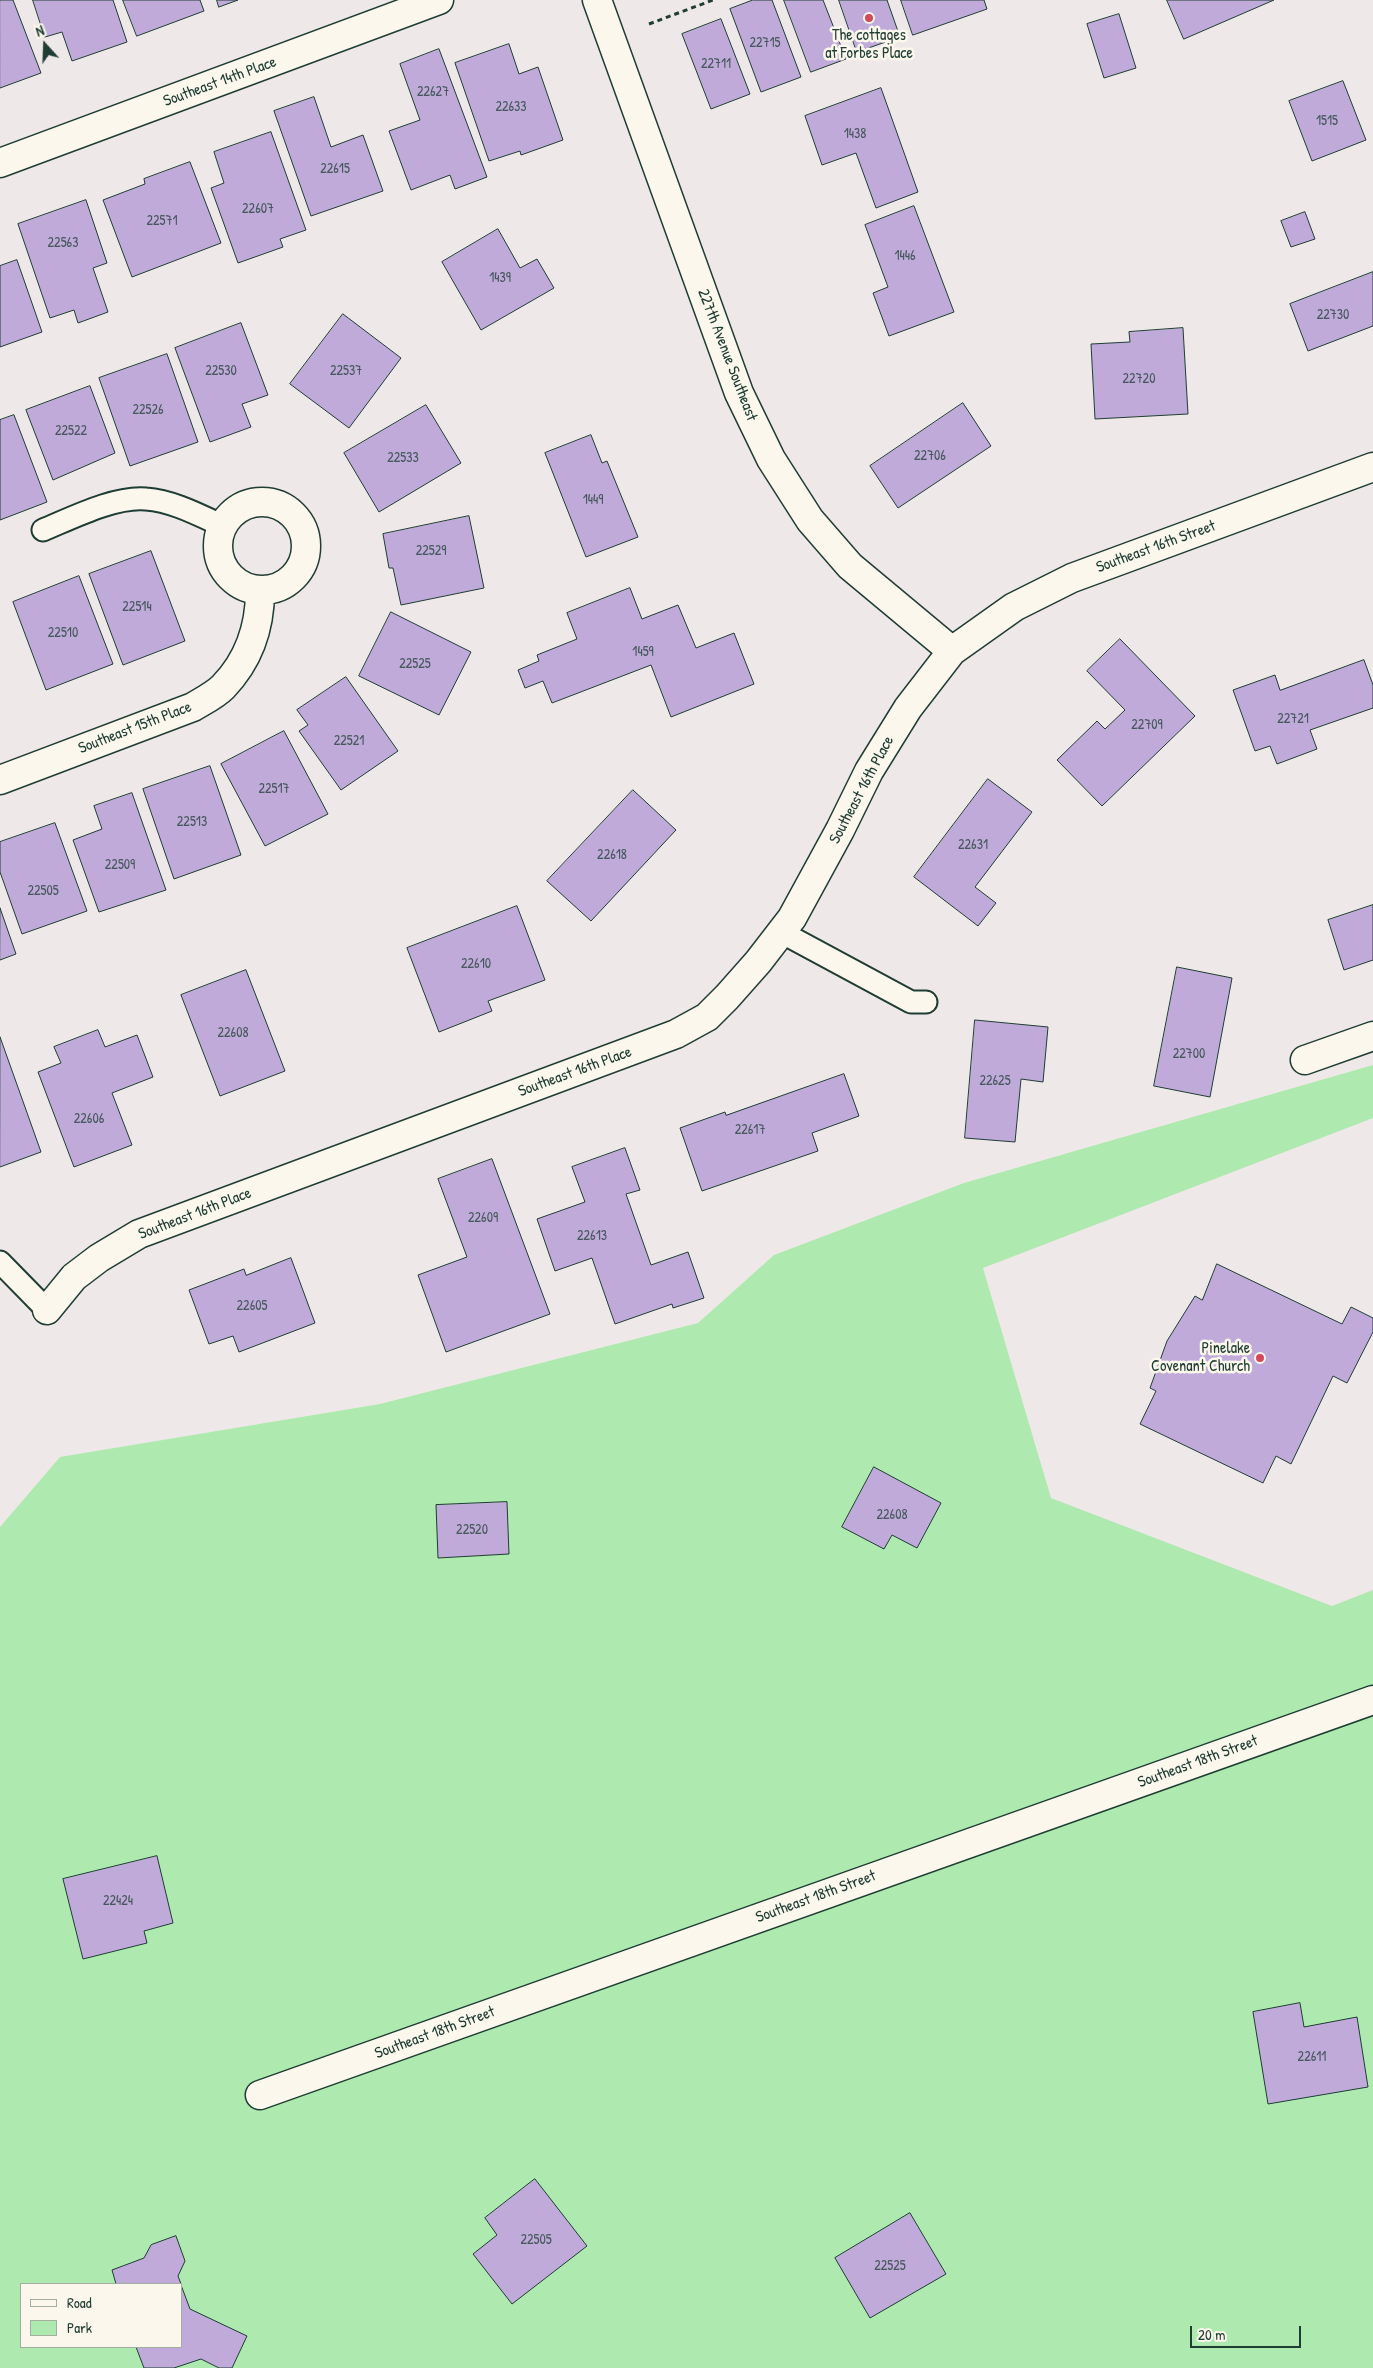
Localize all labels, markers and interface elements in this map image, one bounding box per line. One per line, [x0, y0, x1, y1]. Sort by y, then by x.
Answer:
marker: The cottages at Forbes Place [863, 12, 875, 24]
north arrow [20, 20, 70, 70]
text: N [33, 20, 46, 41]
place label: The cottages at Forbes Place [825, 26, 913, 64]
house number: 22715 [749, 35, 781, 51]
street label: Southeast 14th Place [161, 53, 279, 111]
house number: 22711 [701, 56, 731, 72]
house number: 22627 [417, 84, 449, 100]
house number: 22633 [495, 99, 527, 115]
house number: 1515 [1316, 113, 1338, 129]
house number: 1438 [844, 126, 866, 142]
house number: 22615 [320, 161, 350, 177]
house number: 22607 [242, 201, 274, 217]
house number: 22571 [146, 213, 178, 229]
house number: 22563 [48, 235, 78, 251]
house number: 1446 [894, 248, 916, 264]
house number: 1439 [489, 270, 511, 286]
street label: 227th Avenue Southeast [693, 286, 761, 424]
house number: 22730 [1317, 307, 1349, 323]
house number: 22530 [205, 363, 237, 379]
house number: 22537 [330, 363, 362, 379]
house number: 22720 [1123, 371, 1155, 387]
house number: 22526 [132, 402, 164, 418]
house number: 22522 [55, 423, 87, 439]
house number: 22706 [914, 448, 946, 464]
house number: 22533 [387, 450, 419, 466]
house number: 1449 [583, 492, 603, 508]
street label: Southeast 16th Street [1094, 516, 1218, 578]
house number: 22529 [416, 543, 446, 559]
house number: 22514 [122, 599, 152, 615]
house number: 22510 [48, 625, 78, 641]
house number: 1459 [632, 644, 654, 660]
house number: 22525 [399, 656, 431, 672]
street label: Southeast 15th Place [76, 698, 194, 758]
house number: 22721 [1277, 711, 1309, 727]
house number: 22709 [1131, 717, 1163, 733]
house number: 22521 [334, 733, 364, 749]
street label: Southeast 16th Place [826, 733, 898, 847]
house number: 22517 [258, 781, 290, 797]
house number: 22513 [177, 814, 207, 830]
house number: 22631 [958, 837, 988, 853]
house number: 22618 [597, 847, 627, 863]
house number: 22509 [105, 857, 135, 873]
house number: 22505 [27, 883, 59, 899]
house number: 22610 [461, 956, 491, 972]
house number: 22608 [217, 1025, 249, 1041]
street label: Southeast 16th Place [516, 1043, 634, 1101]
house number: 22700 [1173, 1046, 1205, 1062]
house number: 22625 [979, 1073, 1011, 1089]
house number: 22606 [74, 1111, 104, 1127]
house number: 22617 [735, 1122, 765, 1138]
street label: Southeast 16th Place [136, 1184, 254, 1244]
house number: 22609 [468, 1210, 498, 1226]
house number: 22613 [577, 1228, 607, 1244]
house number: 22605 [237, 1298, 267, 1314]
place label: Pinelake Covenant Church [1151, 1339, 1250, 1377]
marker: Pinelake Covenant Church [1254, 1352, 1266, 1364]
house number: 22608 [876, 1507, 908, 1523]
house number: 22520 [456, 1522, 488, 1538]
street label: Southeast 18th Street [1135, 1731, 1261, 1793]
street label: Southeast 18th Street [753, 1866, 879, 1928]
house number: 22424 [103, 1893, 133, 1909]
street label: Southeast 18th Street [372, 2002, 498, 2064]
house number: 22611 [1298, 2049, 1326, 2065]
house number: 22505 [520, 2232, 552, 2248]
house number: 22525 [874, 2258, 906, 2274]
legend [20, 2283, 182, 2348]
text: Road [67, 2292, 92, 2313]
scale bar [1193, 2316, 1304, 2348]
text: Park [67, 2317, 92, 2338]
text: 20 m [1198, 2324, 1225, 2345]

